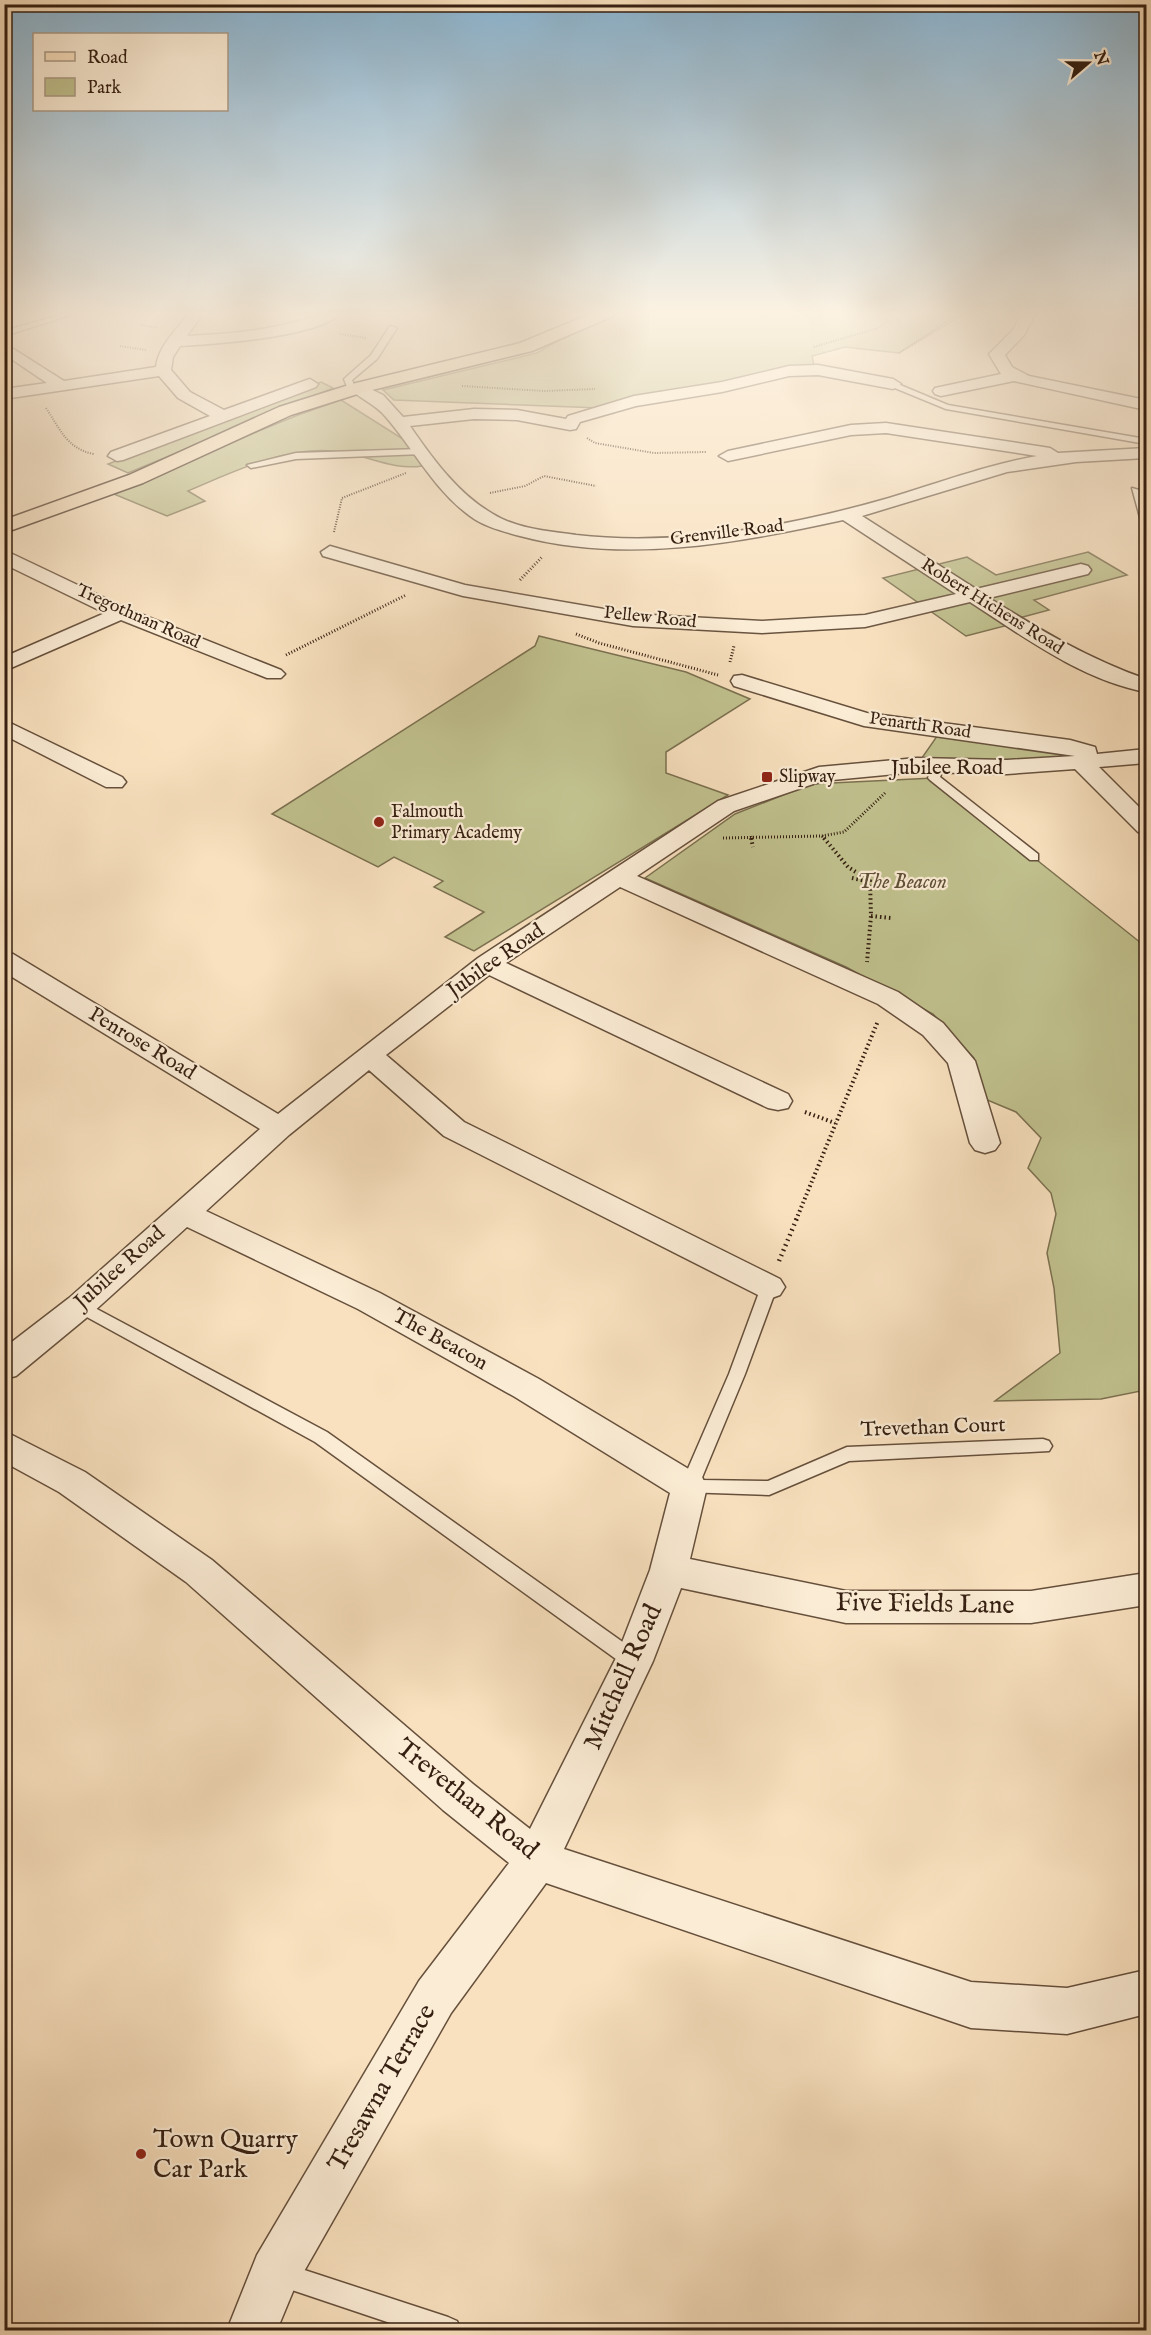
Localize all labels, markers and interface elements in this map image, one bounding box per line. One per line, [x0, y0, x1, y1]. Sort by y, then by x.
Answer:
legend [33, 33, 228, 111]
north arrow [1058, 33, 1118, 93]
text: Road [87, 47, 128, 70]
text: N [1088, 48, 1112, 69]
text: Park [87, 77, 122, 100]
street label: Grenville Road [669, 515, 785, 551]
street label: Robert Hichens Road [916, 554, 1068, 660]
street label: Tregothnan Road [72, 579, 204, 655]
street label: Pellew Road [603, 602, 698, 634]
street label: Penarth Road [868, 707, 973, 745]
street label: Jubilee Road [889, 755, 1004, 782]
place label: Slipway [779, 766, 836, 789]
marker: Slipway [760, 770, 774, 784]
place label: Falmouth Primary Academy [391, 801, 522, 845]
marker: Falmouth Primary Academy [372, 815, 386, 829]
park label: The Beacon [857, 869, 947, 896]
street label: Jubilee Road [440, 917, 551, 1006]
street label: Penrose Road [83, 1001, 201, 1087]
street label: Jubilee Road [68, 1220, 171, 1317]
street label: The Beacon [388, 1303, 492, 1377]
street label: Trevethan Court [860, 1412, 1006, 1444]
street label: Five Fields Lane [835, 1586, 1015, 1622]
street label: Mitchell Road [576, 1599, 670, 1755]
street label: Trevethan Road [389, 1731, 545, 1867]
street label: Tresawna Terrace [321, 1998, 443, 2178]
place label: Town Quarry Car Park [153, 2123, 298, 2186]
marker: Town Quarry Car Park [134, 2147, 148, 2161]

